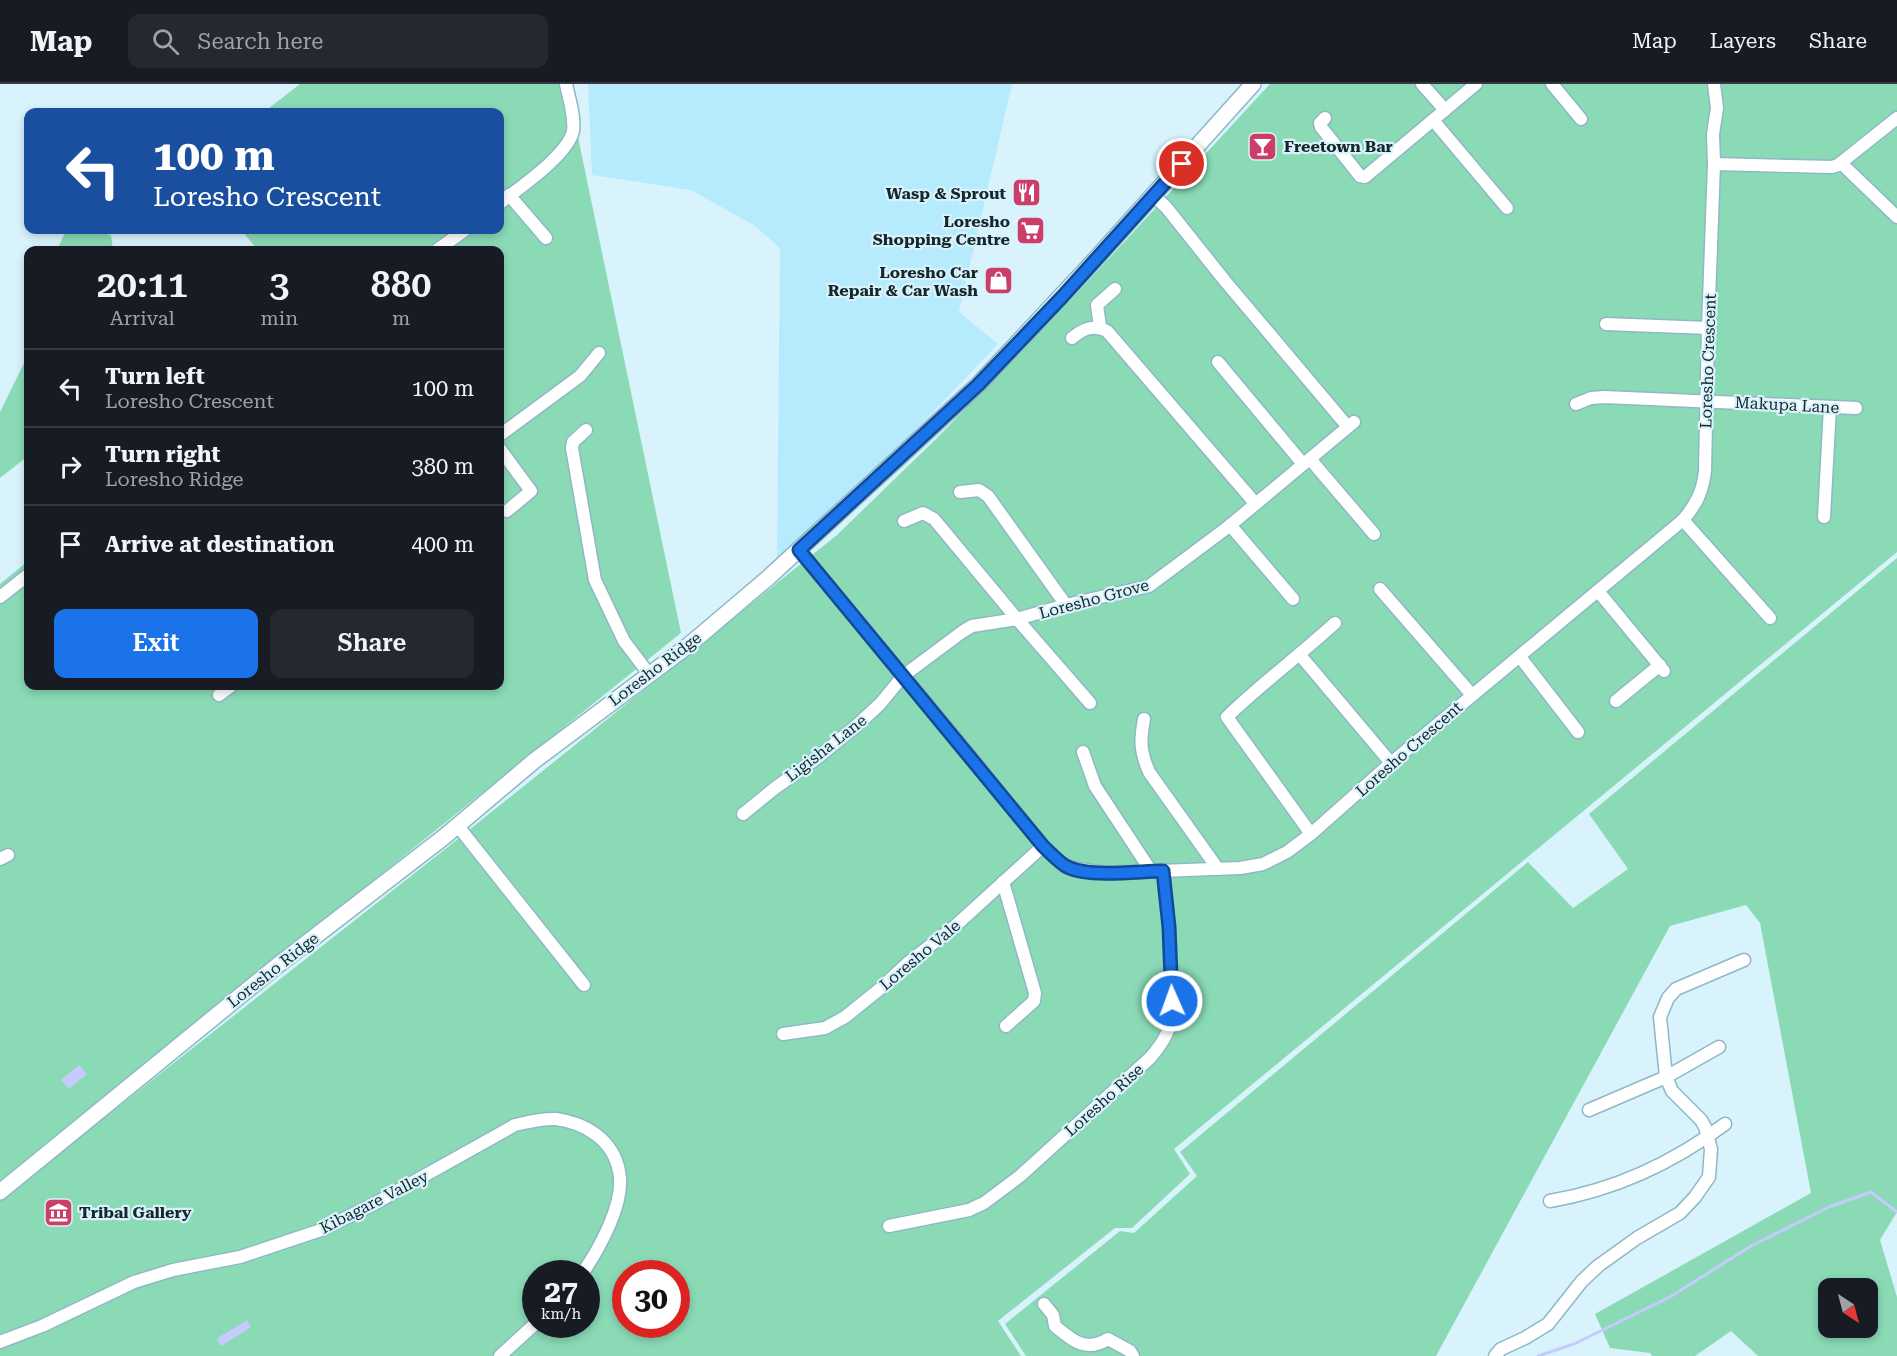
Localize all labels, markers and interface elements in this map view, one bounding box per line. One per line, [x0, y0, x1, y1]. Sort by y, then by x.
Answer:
search box [128, 14, 548, 68]
text: Map [30, 25, 92, 58]
icon: search [149, 25, 182, 58]
text: Search here [197, 29, 323, 54]
text: Map [1632, 29, 1677, 53]
text: Layers [1710, 29, 1776, 53]
text: Share [1809, 29, 1867, 53]
bar icon: Freetown Bar [1247, 130, 1279, 162]
text: 100 m [153, 131, 275, 180]
icon: left [54, 132, 132, 210]
place label: Freetown Bar [1284, 137, 1393, 156]
pin [1156, 138, 1207, 189]
icon: arrive [1165, 147, 1198, 180]
restaurant icon: Wasp & Sprout [1011, 177, 1043, 209]
text: Loresho Crescent [153, 181, 381, 213]
place label: Wasp & Sprout [886, 184, 1006, 203]
place label: Loresho Shopping Centre [873, 212, 1010, 249]
supermarket icon: Loresho Shopping Centre [1015, 214, 1047, 246]
place label: Loresho Car Repair & Car Wash [828, 263, 978, 300]
text: 20:11 [97, 264, 188, 306]
text: 3 [269, 264, 289, 306]
text: 880 [371, 264, 431, 306]
shop icon: Loresho Car Repair & Car Wash [983, 265, 1015, 297]
street label: Loresho Crescent [1696, 293, 1720, 429]
text: Arrival [110, 306, 175, 330]
text: min [261, 306, 298, 330]
text: m [392, 306, 410, 330]
text: Turn left [105, 364, 205, 389]
icon: left [54, 372, 87, 405]
text: 100 m [411, 376, 474, 401]
text: Loresho Crescent [105, 389, 274, 413]
street label: Makupa Lane [1734, 393, 1840, 417]
text: Turn right [105, 442, 220, 467]
icon: right [54, 450, 87, 483]
text: 380 m [411, 454, 474, 479]
text: Loresho Ridge [105, 467, 243, 491]
icon: arrive [54, 528, 87, 561]
text: Arrive at destination [105, 532, 334, 557]
text: 400 m [411, 532, 474, 557]
street label: Loresho Grove [1037, 575, 1151, 623]
button: Exit [54, 609, 258, 678]
button: Share [270, 609, 474, 678]
street label: Loresho Ridge [605, 628, 705, 710]
street label: Loresho Crescent [1352, 697, 1466, 800]
street label: Ligisha Lane [782, 710, 871, 786]
street label: Loresho Vale [876, 916, 964, 994]
street label: Loresho Ridge [224, 928, 323, 1012]
position arrow [1140, 969, 1204, 1033]
street label: Loresho Rise [1061, 1060, 1147, 1140]
street label: Kibagare Valley [317, 1166, 432, 1238]
museum icon: Tribal Gallery [42, 1196, 74, 1228]
place label: Tribal Gallery [79, 1203, 192, 1222]
speed limit sign: 30 [612, 1260, 690, 1338]
text: 27 [544, 1274, 578, 1309]
north arrow [1818, 1278, 1878, 1338]
map controls [1818, 1278, 1878, 1338]
text: km/h [541, 1305, 581, 1323]

